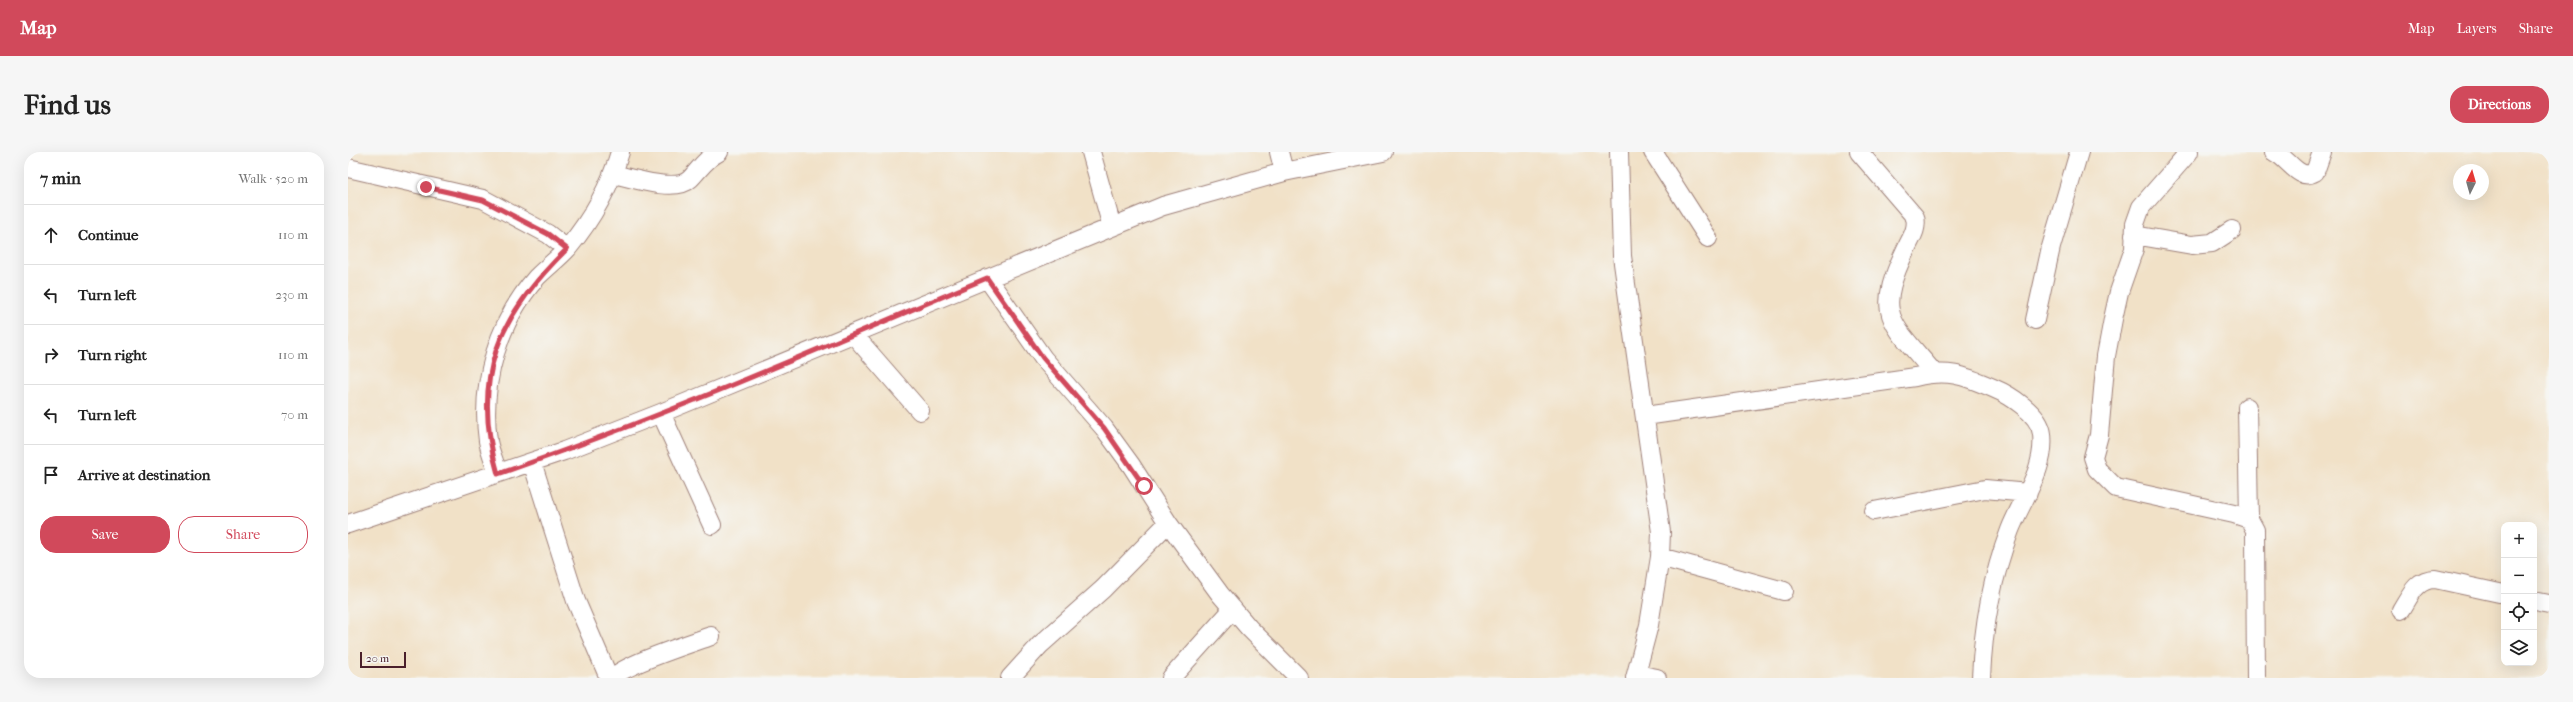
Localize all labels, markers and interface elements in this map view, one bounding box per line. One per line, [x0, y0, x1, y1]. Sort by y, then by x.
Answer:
text: Map [20, 17, 56, 39]
text: Map [2408, 20, 2435, 37]
text: Layers [2457, 20, 2497, 37]
text: Share [2519, 20, 2553, 37]
button: Directions [2450, 86, 2549, 123]
text: Find us [24, 88, 111, 121]
north arrow [2453, 164, 2489, 200]
text: 7 min [40, 168, 81, 188]
text: Walk · 520 m [239, 171, 308, 186]
route end [417, 178, 435, 196]
icon: ahead [40, 224, 62, 246]
text: Continue [78, 226, 138, 244]
text: 110 m [278, 227, 308, 242]
icon: left [40, 284, 62, 306]
text: Turn left [78, 286, 136, 304]
text: 230 m [275, 287, 308, 302]
icon: right [40, 344, 62, 366]
text: Turn right [78, 346, 147, 364]
text: 110 m [278, 347, 308, 362]
icon: left [40, 404, 62, 426]
text: Turn left [78, 406, 136, 424]
text: 70 m [281, 407, 308, 422]
icon: arrive [40, 464, 62, 486]
text: Arrive at destination [78, 466, 210, 484]
route start [1135, 477, 1153, 495]
button: Save [40, 516, 170, 553]
button: Share [178, 516, 308, 553]
map controls [2501, 522, 2537, 666]
button: + [2501, 522, 2537, 558]
button: − [2501, 558, 2537, 594]
button: locate [2501, 594, 2537, 630]
button: layers [2501, 630, 2537, 666]
scale bar [360, 650, 406, 669]
text: 20 m [366, 652, 389, 665]

